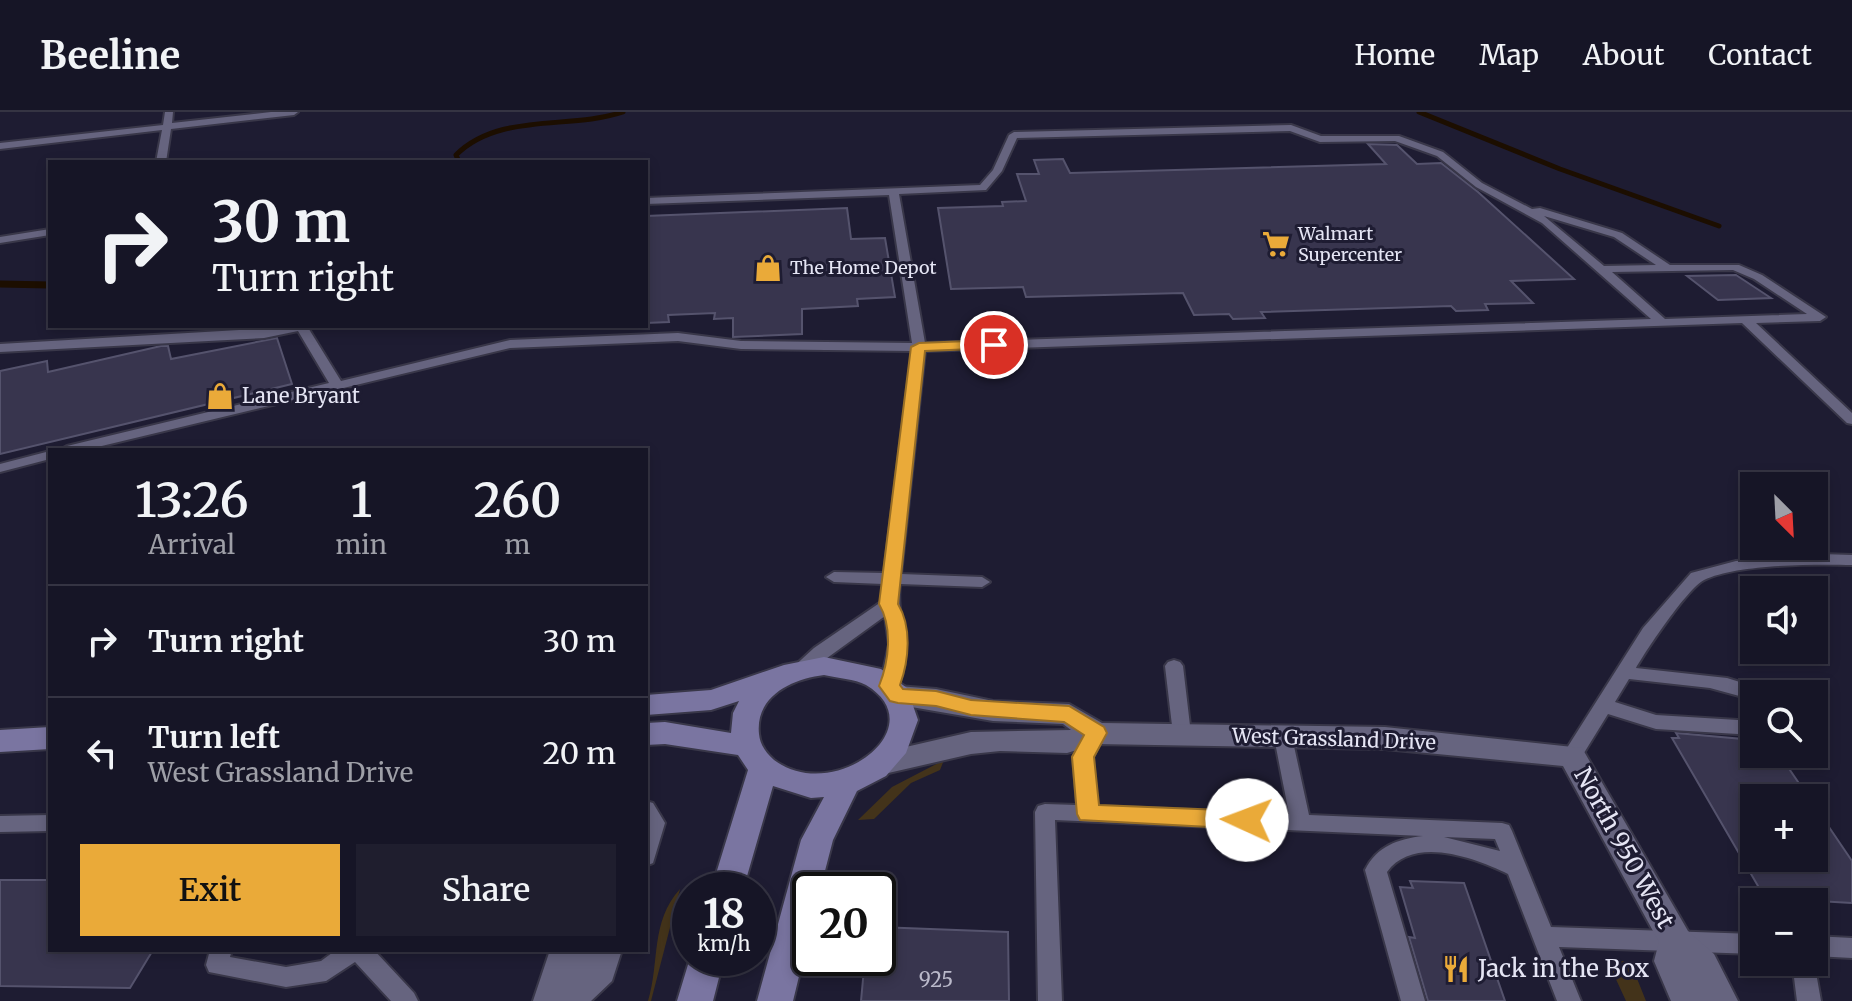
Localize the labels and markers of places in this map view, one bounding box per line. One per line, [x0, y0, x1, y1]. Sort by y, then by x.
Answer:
place label: Walmart Supercenter [1297, 222, 1402, 266]
supermarket icon: Walmart Supercenter [1261, 229, 1291, 259]
shop icon: The Home Depot [753, 253, 783, 283]
place label: The Home Depot [790, 256, 937, 279]
pin [960, 311, 1028, 379]
shop icon: Lane Bryant [205, 381, 235, 411]
place label: Lane Bryant [242, 383, 360, 408]
place label: Jack in the Box [1477, 953, 1650, 984]
restaurant icon: Jack in the Box [1441, 954, 1471, 984]

